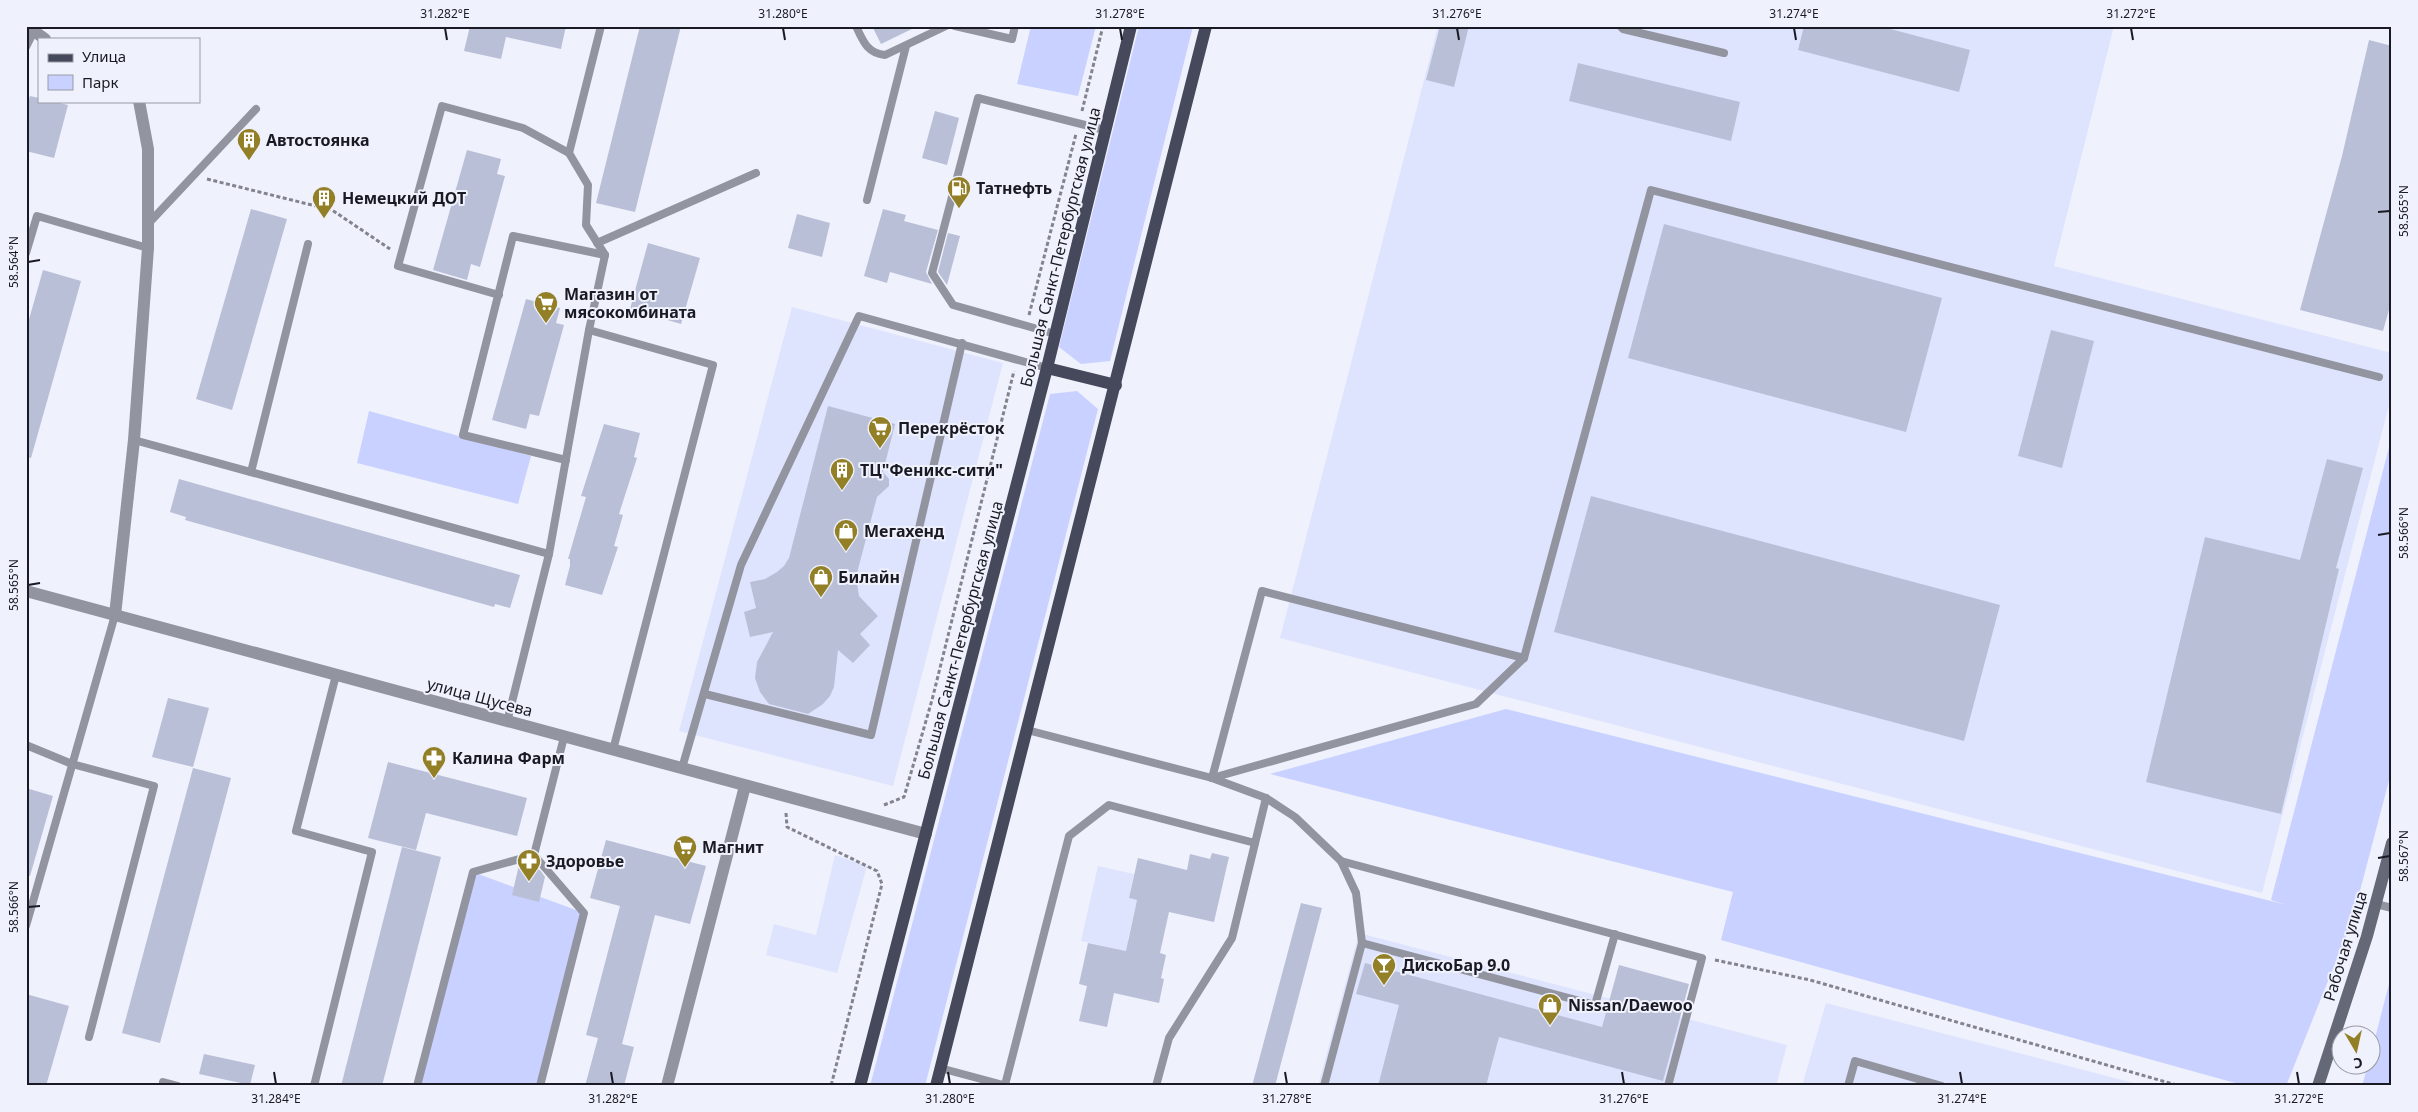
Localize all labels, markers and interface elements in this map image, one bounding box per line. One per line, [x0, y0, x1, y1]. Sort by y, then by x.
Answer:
text: 31.282°E [420, 5, 470, 22]
text: 31.280°E [758, 5, 808, 22]
text: 31.278°E [1095, 5, 1145, 22]
text: 31.276°E [1432, 5, 1482, 22]
text: 31.274°E [1769, 5, 1819, 22]
text: 31.272°E [2106, 5, 2156, 22]
legend [38, 38, 200, 102]
text: Улица [82, 46, 126, 66]
text: Парк [82, 72, 118, 92]
street label: Большая Санкт-Петербургская улица [1015, 105, 1105, 389]
building icon: Автостоянка [236, 127, 262, 161]
place label: Автостоянка [266, 129, 370, 151]
fuel station icon: Татнефть [946, 175, 972, 209]
place label: Татнефть [976, 177, 1052, 199]
building icon: Немецкий ДОТ [311, 185, 337, 219]
text: 58.565°N [2395, 185, 2412, 237]
place label: Немецкий ДОТ [342, 187, 466, 209]
text: 58.564°N [5, 236, 22, 288]
place label: Магазин от мясокомбината [564, 283, 696, 323]
supermarket icon: Магазин от мясокомбината [533, 290, 559, 324]
supermarket icon: Перекрёсток [867, 415, 893, 449]
place label: Перекрёсток [898, 417, 1005, 439]
building icon: ТЦ"Феникс-сити" [829, 457, 855, 491]
place label: ТЦ"Феникс-сити" [860, 459, 1003, 481]
street label: Большая Санкт-Петербургская улица [912, 498, 1008, 782]
text: 58.566°N [2395, 507, 2412, 559]
shop icon: Мегахенд [833, 518, 859, 552]
place label: Мегахенд [864, 520, 945, 542]
text: 58.565°N [5, 559, 22, 611]
shop icon: Билайн [808, 564, 834, 598]
place label: Билайн [838, 566, 900, 588]
street label: улица Щусева [425, 672, 535, 722]
pharmacy icon: Калина Фарм [421, 745, 447, 779]
place label: Калина Фарм [452, 747, 565, 769]
text: 58.567°N [2395, 830, 2412, 882]
supermarket icon: Магнит [672, 834, 698, 868]
place label: Магнит [702, 836, 764, 858]
pharmacy icon: Здоровье [516, 848, 542, 882]
place label: Здоровье [546, 850, 624, 872]
text: 58.566°N [5, 881, 22, 933]
street label: Рабочая улица [2318, 888, 2372, 1004]
bar icon: ДискоБар 9.0 [1371, 952, 1397, 986]
place label: ДискоБар 9.0 [1402, 954, 1510, 976]
shop icon: Nissan/Daewoo [1537, 992, 1563, 1026]
place label: Nissan/Daewoo [1568, 994, 1693, 1016]
north arrow [2330, 1024, 2380, 1074]
text: С [2352, 1053, 2364, 1073]
text: 31.284°E [251, 1090, 301, 1107]
text: 31.282°E [588, 1090, 638, 1107]
text: 31.280°E [925, 1090, 975, 1107]
text: 31.278°E [1262, 1090, 1312, 1107]
text: 31.276°E [1599, 1090, 1649, 1107]
text: 31.274°E [1937, 1090, 1987, 1107]
text: 31.272°E [2274, 1090, 2324, 1107]

